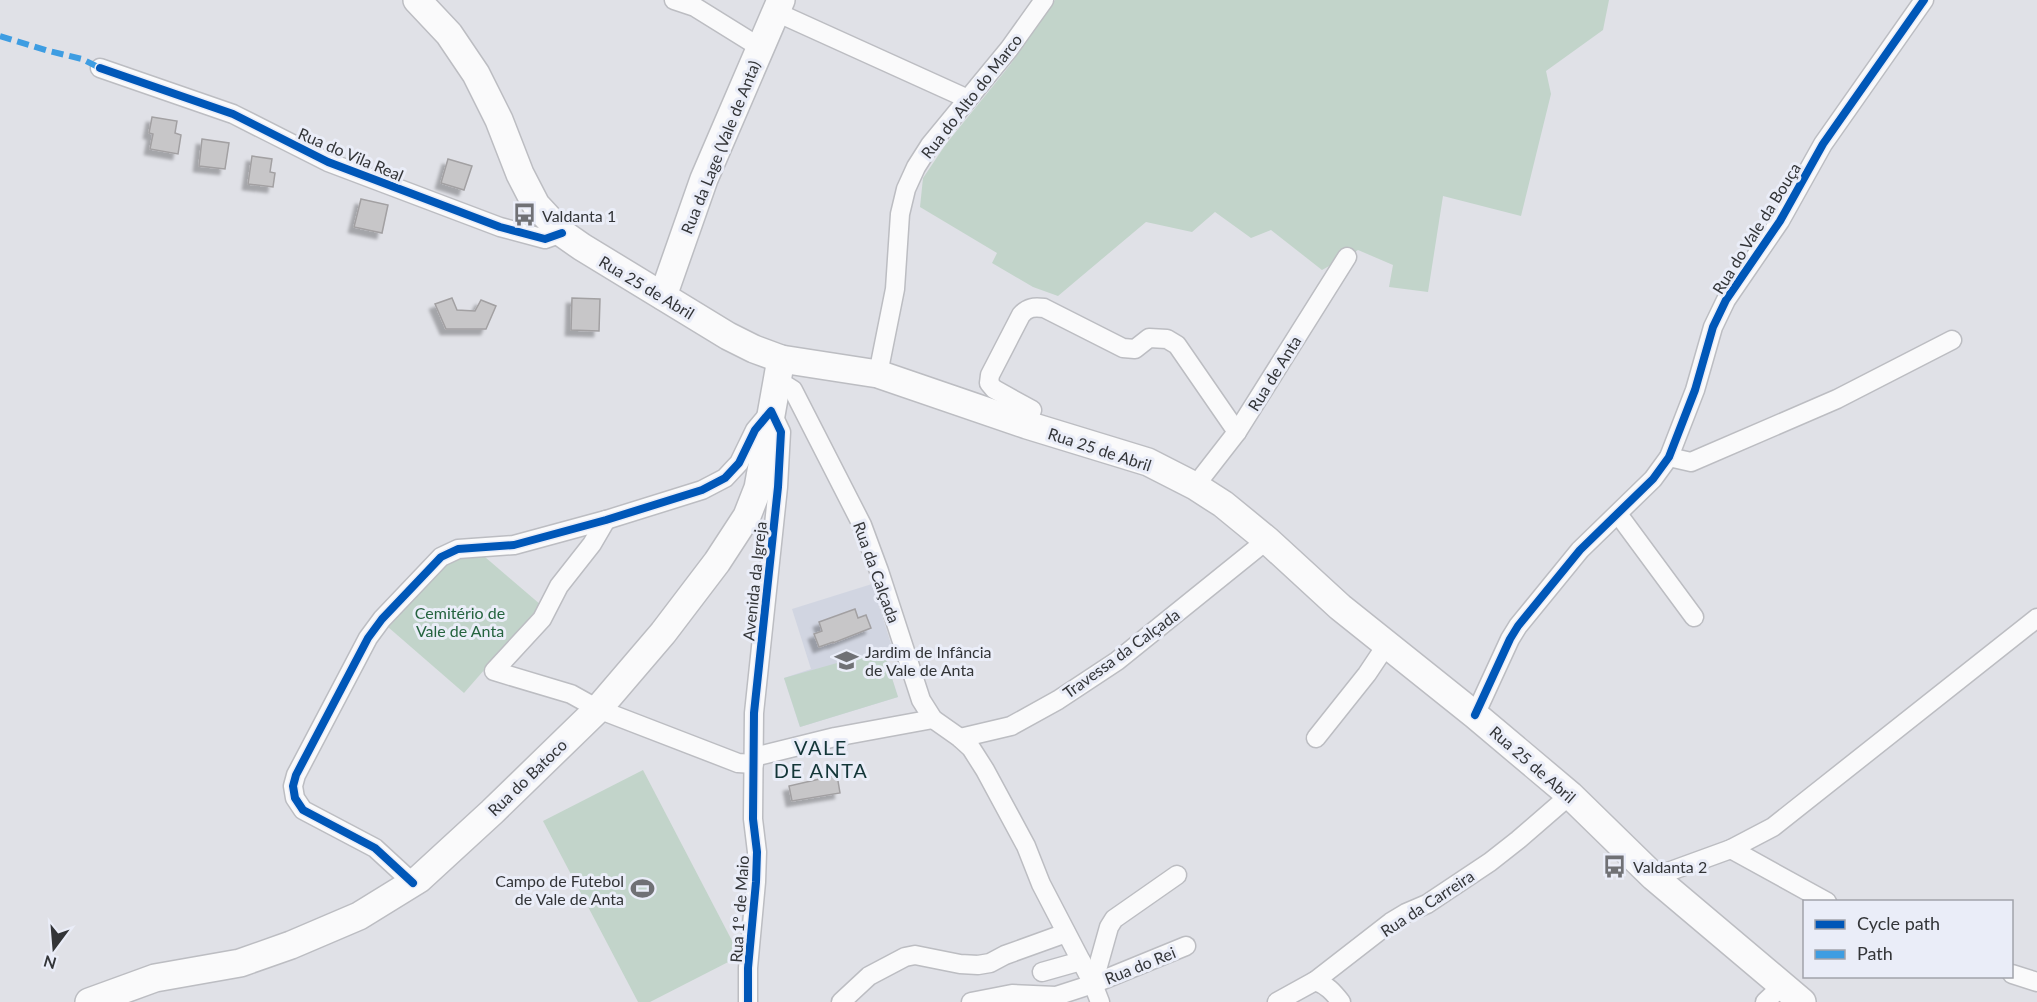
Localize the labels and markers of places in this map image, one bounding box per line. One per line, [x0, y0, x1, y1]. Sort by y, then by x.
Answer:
bus stop icon: Valdanta 1 [511, 202, 537, 228]
place label: Valdanta 1 [542, 206, 616, 225]
place label: Jardim de Infância de Vale de Anta [865, 642, 992, 679]
school or university icon: Jardim de Infância de Vale de Anta [834, 647, 860, 673]
bus stop icon: Valdanta 2 [1602, 853, 1628, 879]
place label: Valdanta 2 [1633, 857, 1707, 876]
place label: Campo de Futebol de Vale de Anta [495, 871, 624, 908]
sports icon: Campo de Futebol de Vale de Anta [629, 876, 655, 902]

